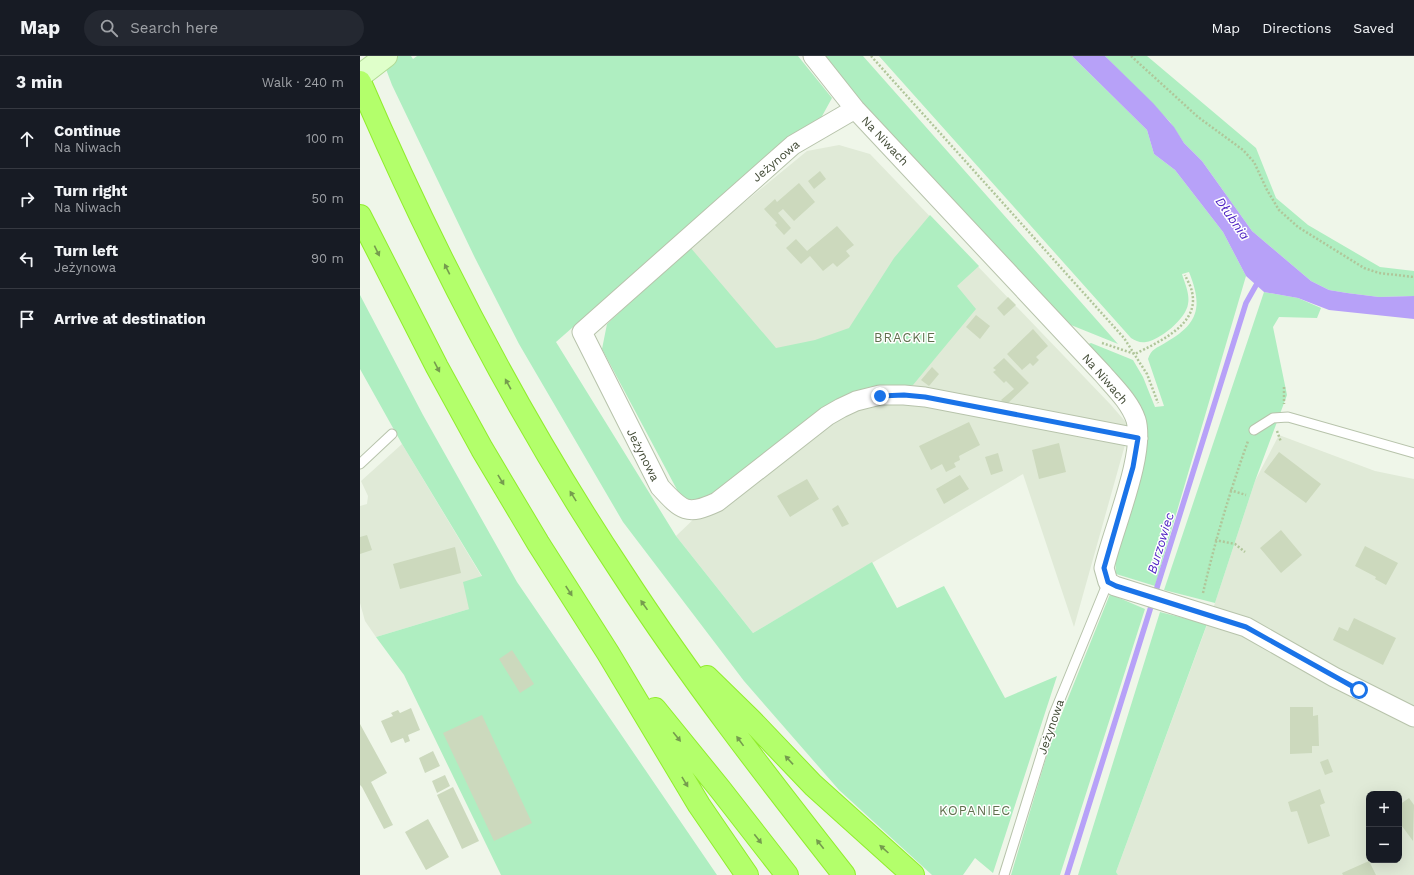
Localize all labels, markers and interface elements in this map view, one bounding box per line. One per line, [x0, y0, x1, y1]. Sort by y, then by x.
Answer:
search box [84, 10, 364, 46]
text: Map [20, 16, 60, 39]
icon: search [98, 17, 120, 39]
text: Search here [130, 19, 218, 37]
text: Map [1212, 20, 1240, 36]
text: Directions [1262, 20, 1331, 36]
text: Saved [1353, 20, 1394, 36]
text: 3 min [16, 72, 62, 92]
text: Walk · 240 m [262, 75, 344, 90]
street label: Na Niwach [859, 113, 911, 169]
text: Continue [54, 122, 121, 140]
icon: ahead [16, 128, 38, 150]
text: 100 m [306, 131, 344, 146]
street label: Jeżynowa [750, 137, 803, 185]
text: Na Niwach [54, 140, 121, 155]
text: Turn right [54, 182, 127, 200]
icon: right [16, 188, 38, 210]
text: 50 m [312, 191, 344, 206]
water label: Dłubnia [1212, 194, 1253, 243]
text: Na Niwach [54, 200, 121, 215]
text: Turn left [54, 242, 118, 260]
one-way arrow [374, 246, 380, 257]
icon: left [16, 248, 38, 270]
text: 90 m [311, 251, 344, 266]
text: Jeżynowa [54, 260, 116, 275]
one-way arrow [444, 263, 450, 275]
icon: arrive [16, 308, 38, 330]
text: Arrive at destination [54, 310, 206, 328]
district label: BRACKIE [874, 330, 936, 345]
street label: Na Niwach [1079, 351, 1131, 407]
one-way arrow [434, 361, 441, 373]
one-way arrow [504, 378, 511, 390]
route end [871, 387, 889, 405]
street label: Jeżynowa [624, 426, 662, 484]
one-way arrow [497, 474, 504, 486]
one-way arrow [569, 491, 577, 501]
water label: Burzowiec [1144, 511, 1177, 575]
one-way arrow [565, 585, 572, 597]
one-way arrow [640, 600, 648, 610]
route start [1350, 681, 1368, 699]
street label: Jeżynowa [1035, 697, 1067, 756]
one-way arrow [673, 731, 682, 742]
one-way arrow [736, 736, 745, 747]
one-way arrow [784, 755, 794, 765]
one-way arrow [682, 776, 689, 788]
map controls [1366, 791, 1402, 863]
button: + [1366, 791, 1402, 827]
district label: KOPANIEC [939, 803, 1011, 818]
button: − [1366, 827, 1402, 863]
one-way arrow [754, 833, 763, 844]
one-way arrow [815, 839, 824, 850]
one-way arrow [879, 844, 889, 853]

